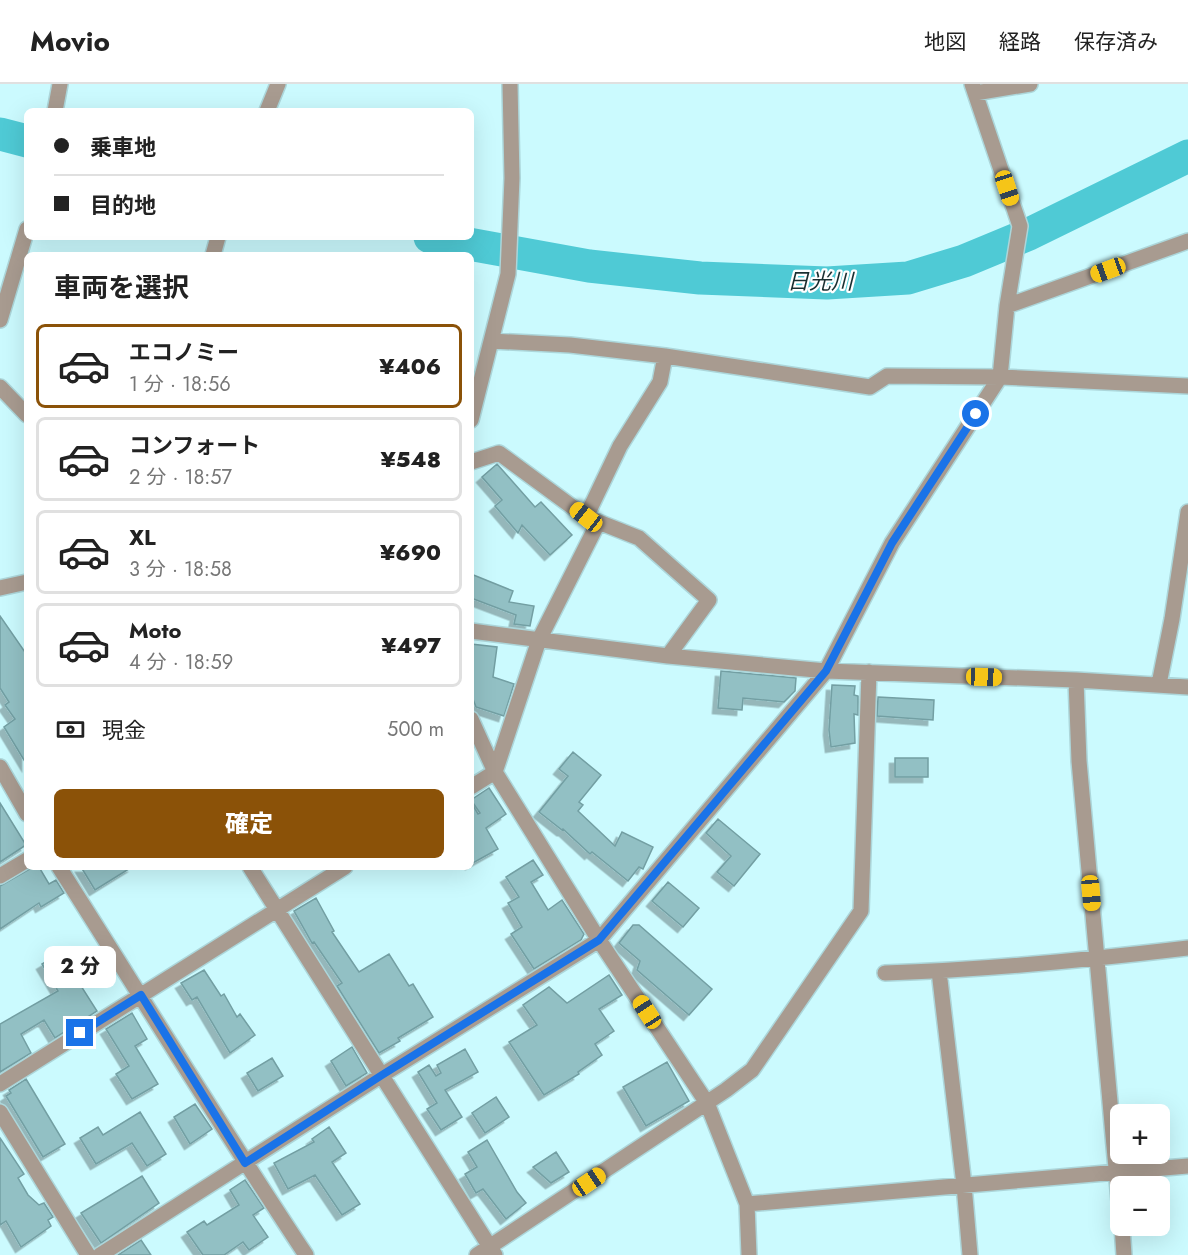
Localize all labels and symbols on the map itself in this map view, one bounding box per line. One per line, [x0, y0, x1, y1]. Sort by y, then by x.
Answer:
car [993, 168, 1021, 208]
car [1088, 255, 1128, 285]
water label: 日光川 [787, 265, 855, 297]
route start [962, 400, 989, 427]
car [566, 499, 606, 535]
car [966, 667, 1002, 687]
car [1080, 874, 1102, 912]
callout: 2 分 [44, 946, 116, 988]
car [630, 992, 664, 1032]
route end [66, 1019, 93, 1046]
car [569, 1164, 609, 1200]

